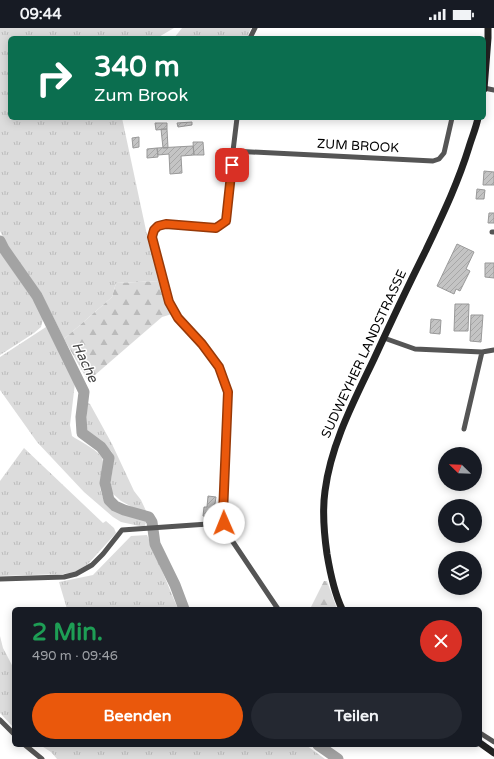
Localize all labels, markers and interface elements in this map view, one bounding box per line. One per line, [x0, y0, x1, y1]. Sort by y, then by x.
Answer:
text: 09:44 [20, 5, 62, 23]
text: 340 m [94, 50, 180, 84]
icon: right [28, 52, 80, 104]
text: Zum Brook [94, 84, 188, 106]
street label: ZUM BROOK [317, 136, 400, 156]
pin [215, 148, 249, 182]
icon: arrive [221, 154, 243, 176]
street label: SUDWEYHER LANDSTRASSE [318, 267, 410, 441]
water label: Hache [68, 339, 102, 386]
north arrow [438, 447, 482, 491]
map controls [438, 447, 482, 595]
button: search [438, 499, 482, 543]
position arrow [203, 502, 245, 544]
button: layers [438, 551, 482, 595]
text: 2 Min. [32, 618, 103, 647]
button: close [420, 620, 462, 662]
text: 490 m · 09:46 [32, 648, 118, 664]
button: Beenden [32, 693, 243, 739]
button: Teilen [251, 693, 462, 739]

